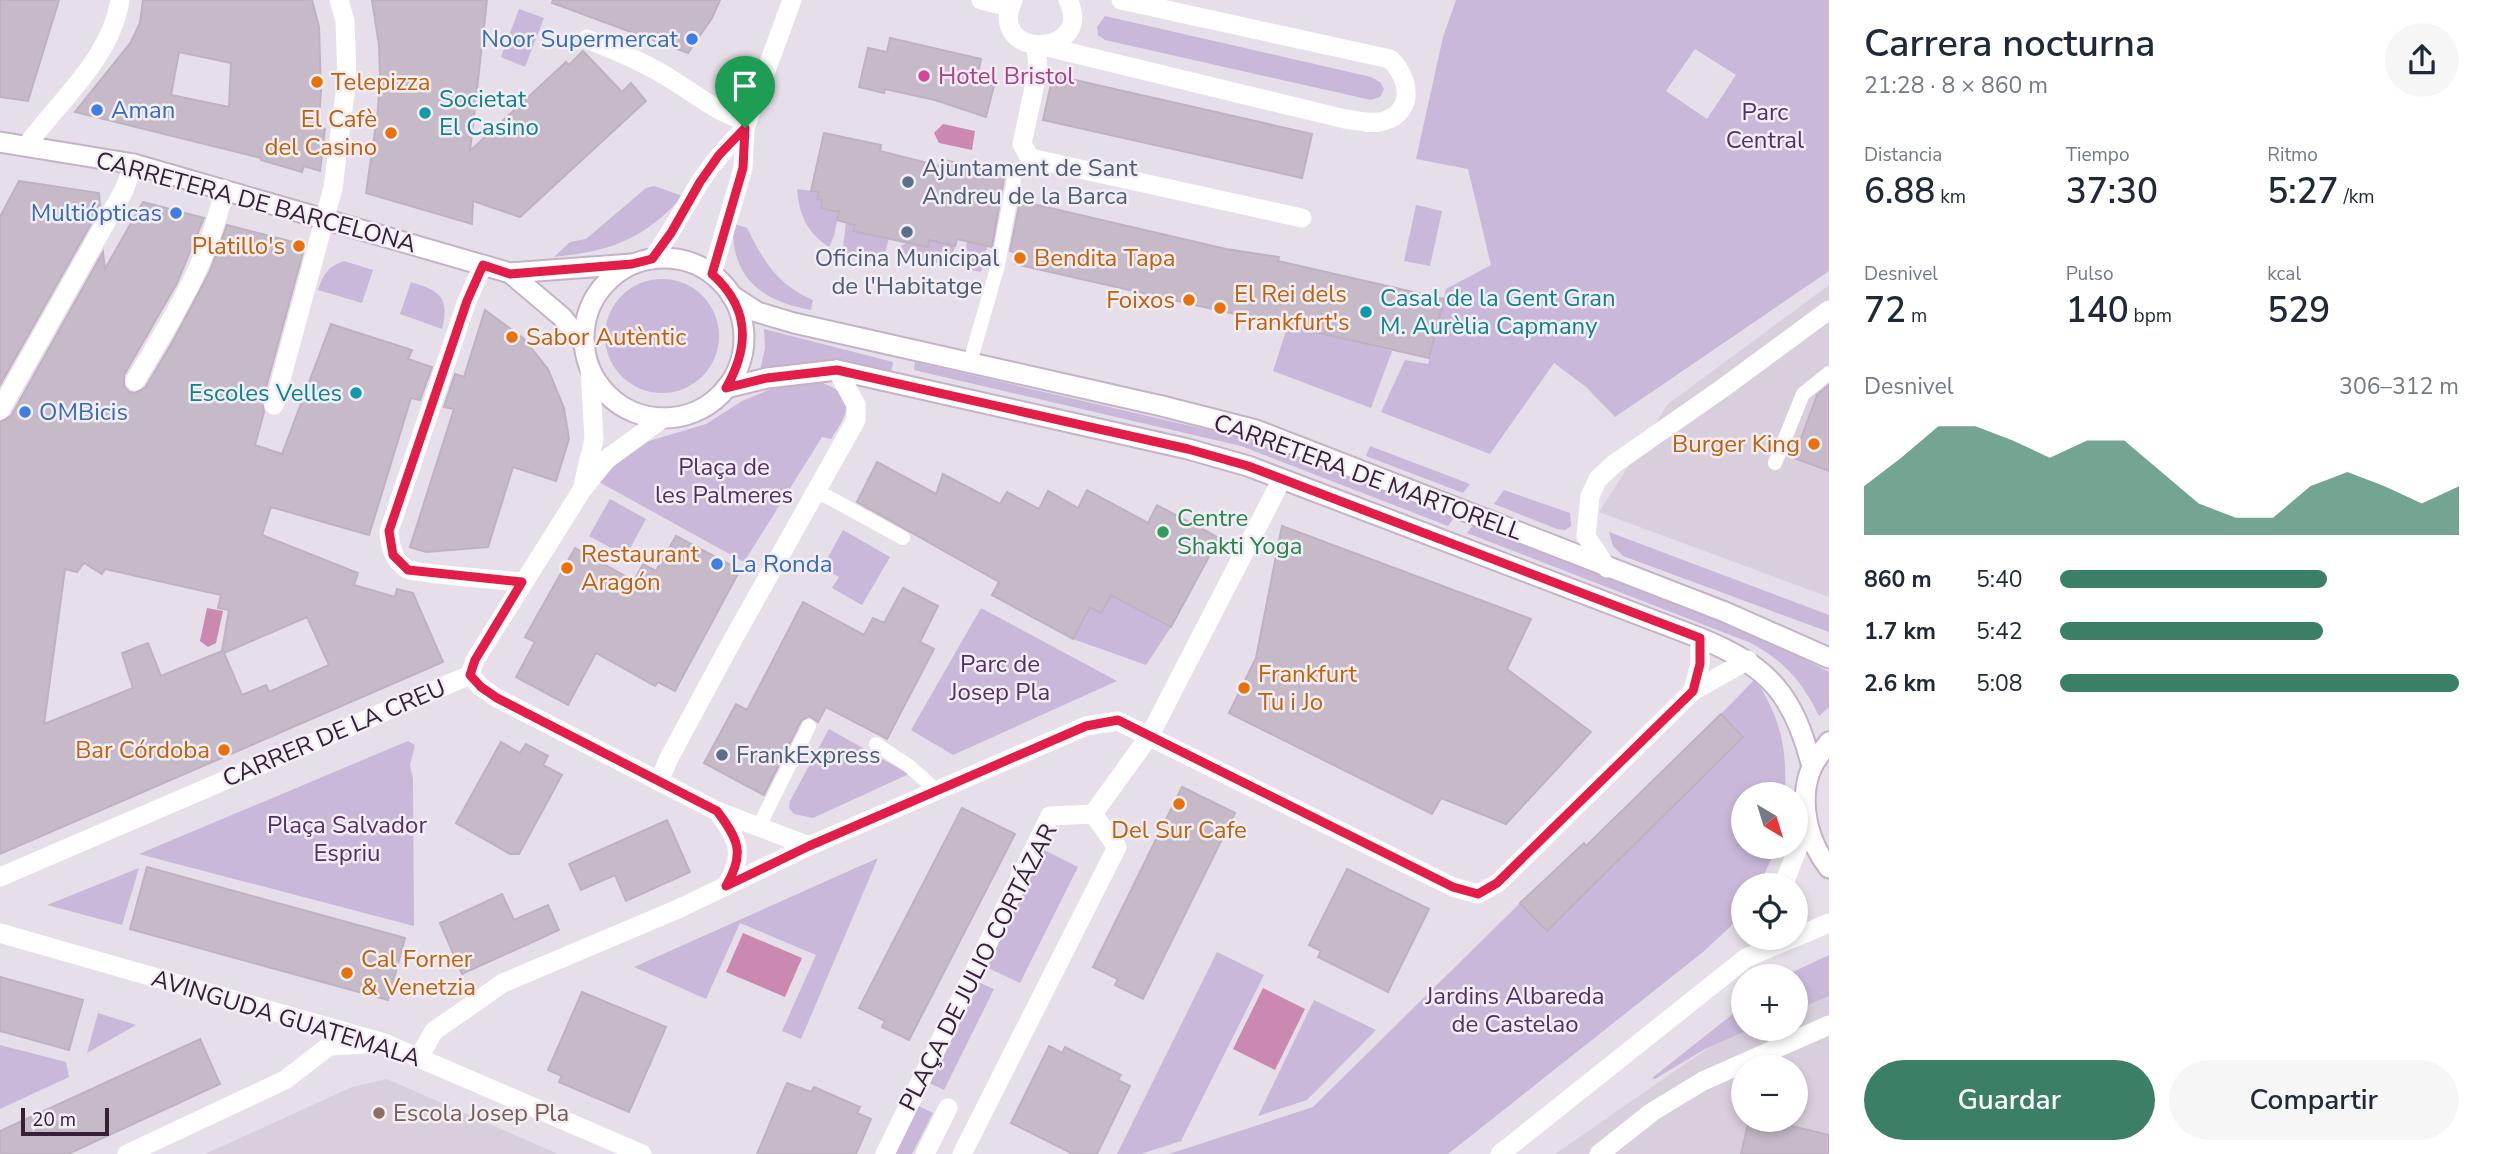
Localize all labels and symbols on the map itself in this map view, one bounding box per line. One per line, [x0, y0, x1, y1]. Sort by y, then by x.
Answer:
place label: Noor Supermercat [481, 23, 679, 55]
marker: Noor Supermercat [684, 31, 700, 47]
pin [715, 56, 775, 128]
place label: Hotel Bristol [938, 60, 1074, 92]
place label: Telepizza [331, 66, 431, 98]
marker: Hotel Bristol [916, 68, 932, 84]
marker: Telepizza [309, 74, 325, 90]
place label: Societat El Casino [439, 83, 539, 143]
place label: Aman [111, 94, 175, 126]
park label: Parc Central [1726, 96, 1804, 156]
marker: Aman [89, 102, 105, 118]
place label: El Cafè del Casino [264, 103, 377, 163]
marker: Societat El Casino [417, 105, 433, 121]
marker: El Cafè del Casino [383, 125, 399, 141]
street label: CARRETERA DE BARCELONA [92, 144, 420, 260]
place label: Ajuntament de Sant Andreu de la Barca [922, 152, 1138, 212]
marker: Ajuntament de Sant Andreu de la Barca [900, 174, 916, 190]
place label: Multiópticas [31, 197, 162, 229]
marker: Multiópticas [168, 205, 184, 221]
marker: Oficina Municipal de l'Habitatge [899, 224, 915, 240]
place label: Platillo's [192, 230, 285, 262]
marker: Platillo's [291, 238, 307, 254]
place label: Oficina Municipal de l'Habitatge [815, 242, 999, 302]
place label: Bendita Tapa [1034, 242, 1176, 274]
marker: Bendita Tapa [1012, 250, 1028, 266]
place label: El Rei dels Frankfurt's [1234, 278, 1350, 338]
place label: Casal de la Gent Gran M. Aurèlia Capmany [1380, 282, 1616, 342]
place label: Foixos [1106, 284, 1175, 316]
marker: Foixos [1181, 292, 1197, 308]
marker: El Rei dels Frankfurt's [1212, 300, 1228, 316]
marker: Casal de la Gent Gran M. Aurèlia Capmany [1358, 304, 1374, 320]
place label: Sabor Autèntic [526, 321, 686, 353]
marker: Sabor Autèntic [504, 329, 520, 345]
place label: Escoles Velles [189, 377, 342, 409]
marker: Escoles Velles [348, 385, 364, 401]
place label: OMBicis [39, 396, 128, 428]
marker: OMBicis [17, 404, 33, 420]
street label: CARRETERA DE MARTORELL [1209, 406, 1527, 548]
place label: Burger King [1672, 428, 1800, 460]
marker: Burger King [1806, 436, 1822, 452]
park label: Plaça de les Palmeres [655, 451, 793, 511]
place label: Centre Shakti Yoga [1177, 502, 1303, 562]
marker: Centre Shakti Yoga [1155, 524, 1171, 540]
place label: Restaurant Aragón [581, 538, 699, 598]
place label: La Ronda [731, 548, 832, 580]
marker: La Ronda [709, 556, 725, 572]
marker: Restaurant Aragón [559, 560, 575, 576]
park label: Parc de Josep Pla [949, 648, 1050, 708]
place label: Frankfurt Tu i Jo [1258, 658, 1357, 718]
street label: CARRER DE LA CREU [218, 672, 450, 794]
marker: Frankfurt Tu i Jo [1236, 680, 1252, 696]
place label: Bar Córdoba [75, 734, 210, 766]
place label: FrankExpress [736, 739, 881, 771]
marker: Bar Córdoba [216, 742, 232, 758]
marker: FrankExpress [714, 747, 730, 763]
north arrow [1731, 782, 1808, 859]
marker: Del Sur Cafe [1171, 796, 1187, 812]
park label: Plaça Salvador Espriu [267, 809, 427, 869]
place label: Del Sur Cafe [1111, 814, 1247, 846]
street label: PLAÇA DE JULIO CORTÁZAR [892, 818, 1064, 1116]
place label: Cal Forner & Venetzia [361, 943, 476, 1003]
street label: AVINGUDA GUATEMALA [148, 962, 425, 1074]
marker: Cal Forner & Venetzia [339, 965, 355, 981]
park label: Jardins Albareda de Castelao [1424, 980, 1605, 1040]
place label: Escola Josep Pla [393, 1097, 569, 1129]
scale bar [21, 1105, 108, 1137]
marker: Escola Josep Pla [371, 1105, 387, 1121]

